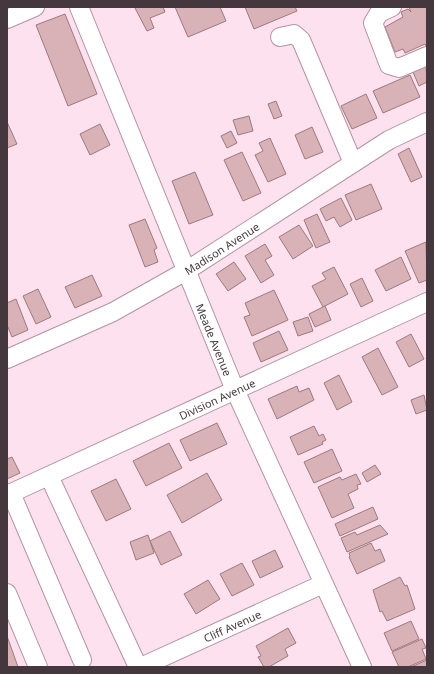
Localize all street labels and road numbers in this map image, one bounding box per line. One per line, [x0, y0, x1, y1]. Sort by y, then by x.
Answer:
street label: Madison Avenue [181, 218, 262, 278]
street label: Meade Avenue [193, 301, 236, 378]
street label: Division Avenue [176, 375, 257, 423]
street label: Cliff Avenue [201, 606, 263, 645]

